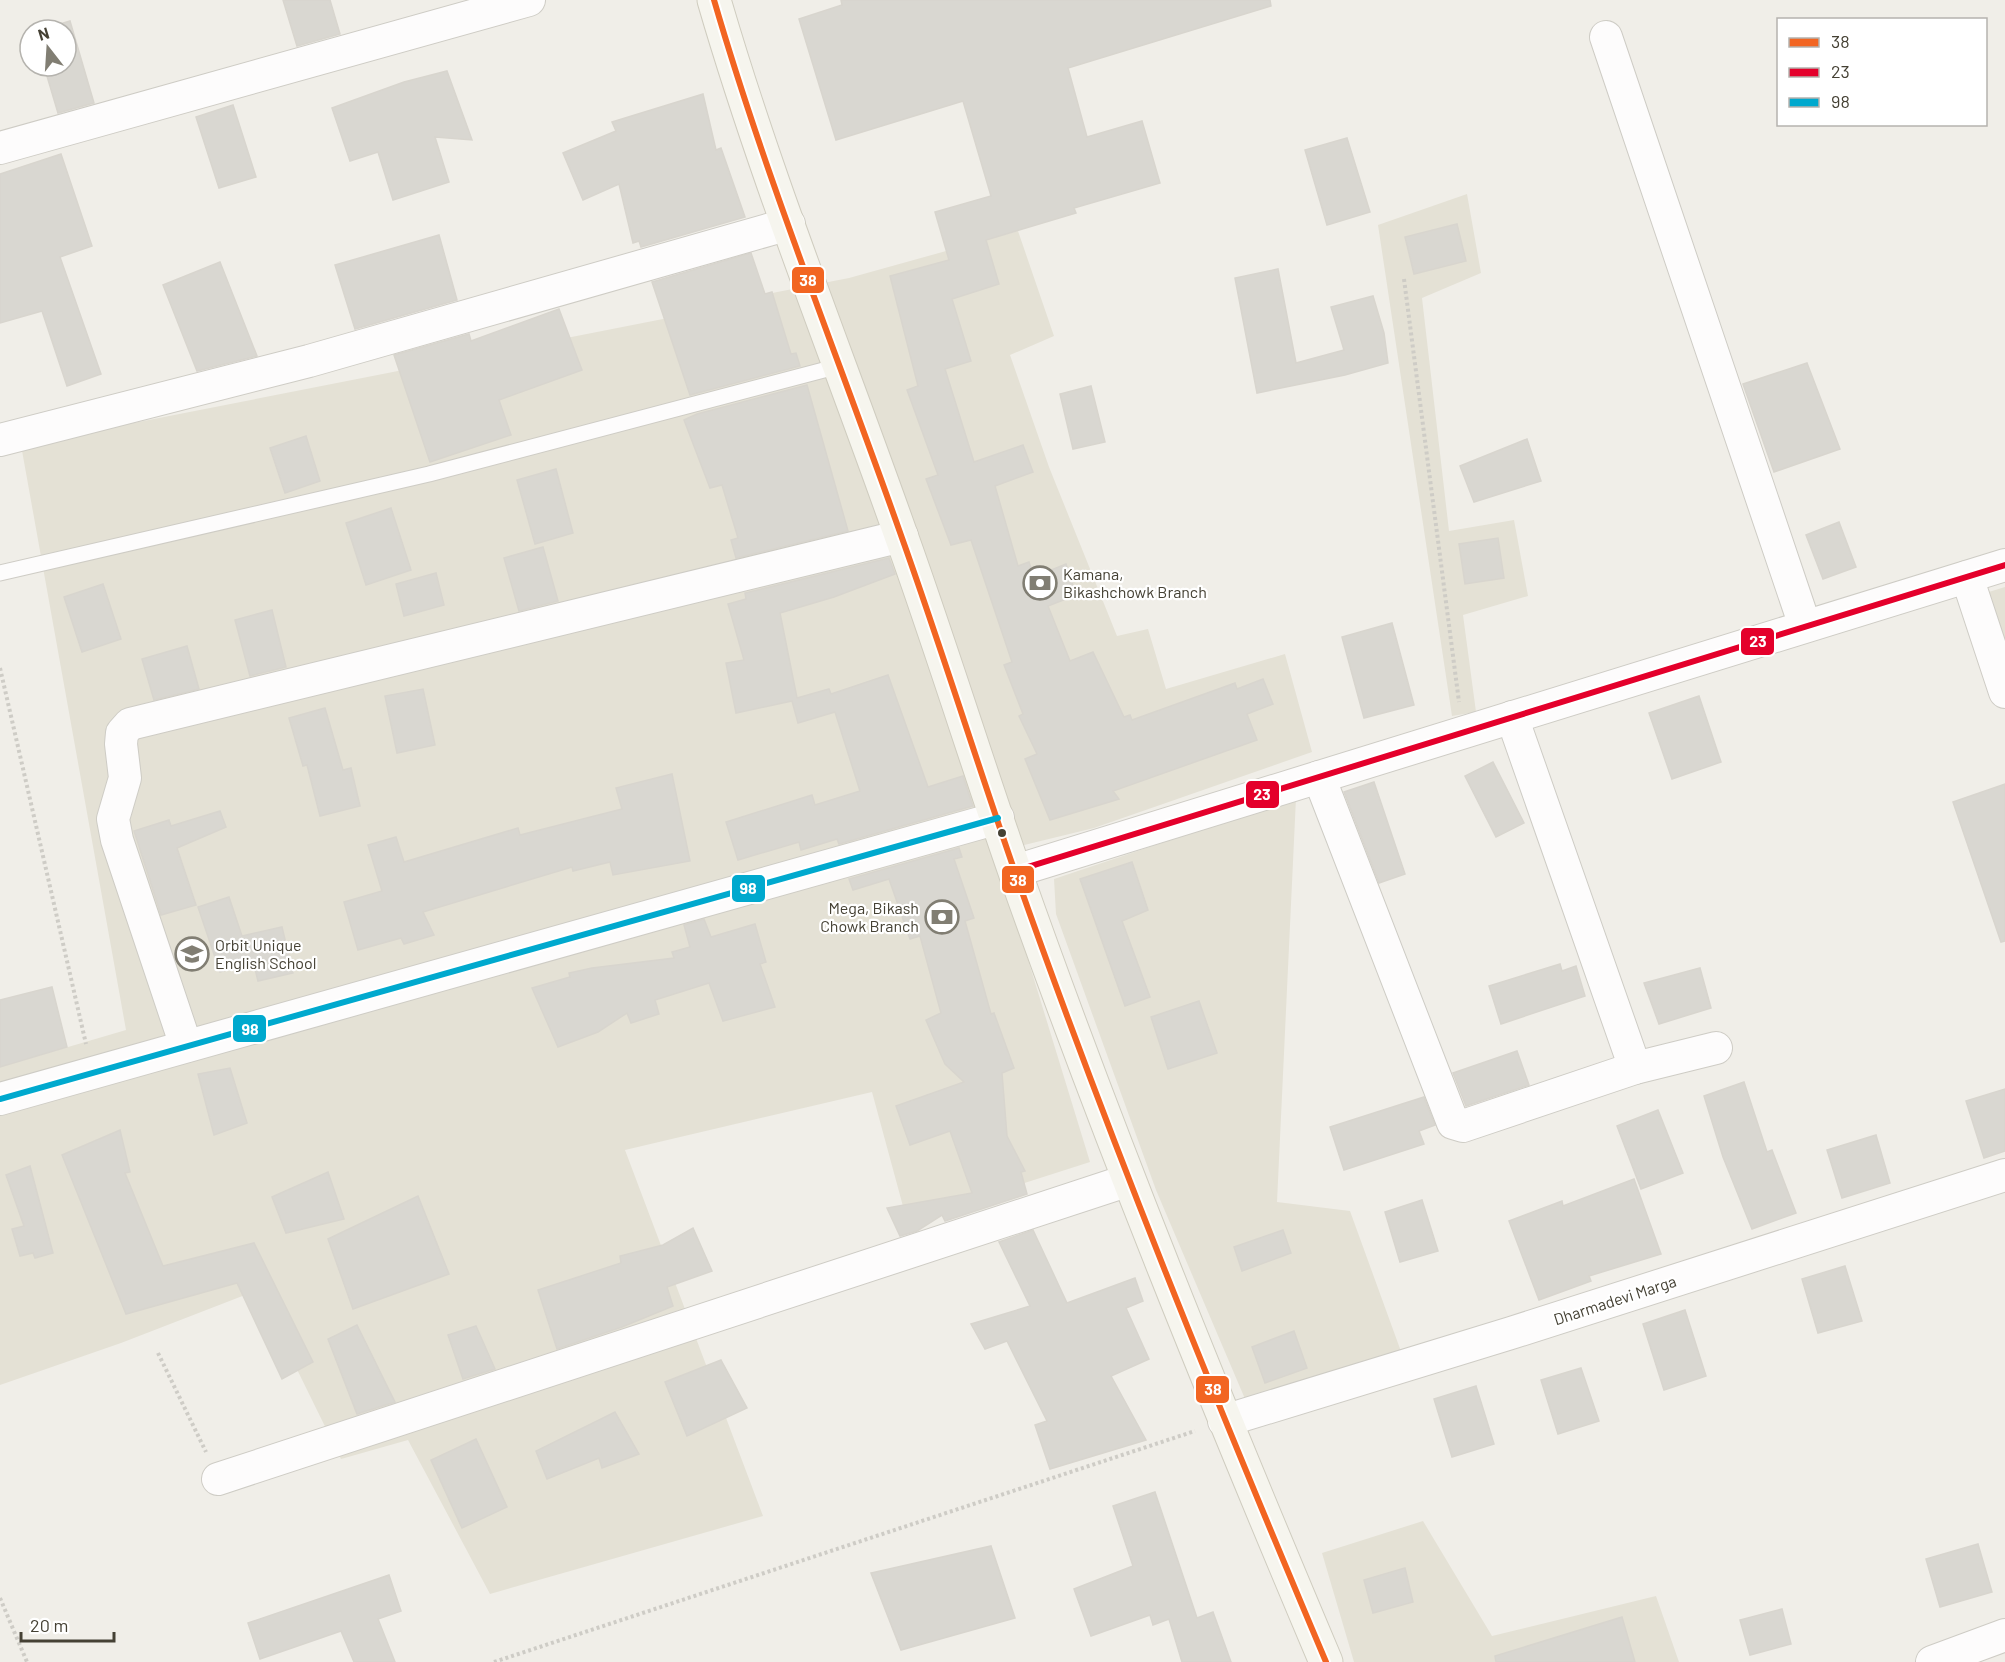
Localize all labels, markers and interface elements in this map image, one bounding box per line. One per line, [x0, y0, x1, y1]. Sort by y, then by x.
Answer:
north arrow [18, 18, 78, 78]
legend [1777, 18, 1987, 126]
text: N [36, 23, 51, 44]
text: 38 [1831, 30, 1850, 52]
text: 23 [1831, 60, 1850, 82]
text: 98 [1831, 90, 1850, 112]
line badge: 38 [791, 266, 825, 294]
text: 38 [799, 270, 817, 289]
place label: Kamana, Bikashchowk Branch [1063, 564, 1207, 601]
bank icon: Kamana, Bikashchowk Branch [1022, 565, 1058, 601]
line badge: 23 [1740, 627, 1775, 656]
text: 23 [1749, 631, 1767, 650]
line badge: 23 [1245, 780, 1280, 809]
text: 23 [1253, 784, 1271, 803]
unlabelled marker [996, 827, 1008, 839]
line badge: 38 [1001, 865, 1035, 894]
text: 38 [1009, 870, 1027, 889]
line badge: 98 [731, 874, 766, 903]
text: 98 [739, 878, 757, 897]
place label: Mega, Bikash Chowk Branch [820, 898, 919, 935]
bank icon: Mega, Bikash Chowk Branch [924, 899, 960, 935]
place label: Orbit Unique English School [215, 935, 316, 972]
school or university icon: Orbit Unique English School [174, 936, 210, 972]
line badge: 98 [232, 1014, 267, 1043]
text: 98 [241, 1019, 259, 1038]
street label: Dharmadevi Marga [1551, 1271, 1679, 1328]
line badge: 38 [1195, 1375, 1230, 1404]
text: 38 [1204, 1379, 1222, 1398]
scale bar [21, 1605, 114, 1643]
text: 20 m [30, 1614, 68, 1636]

